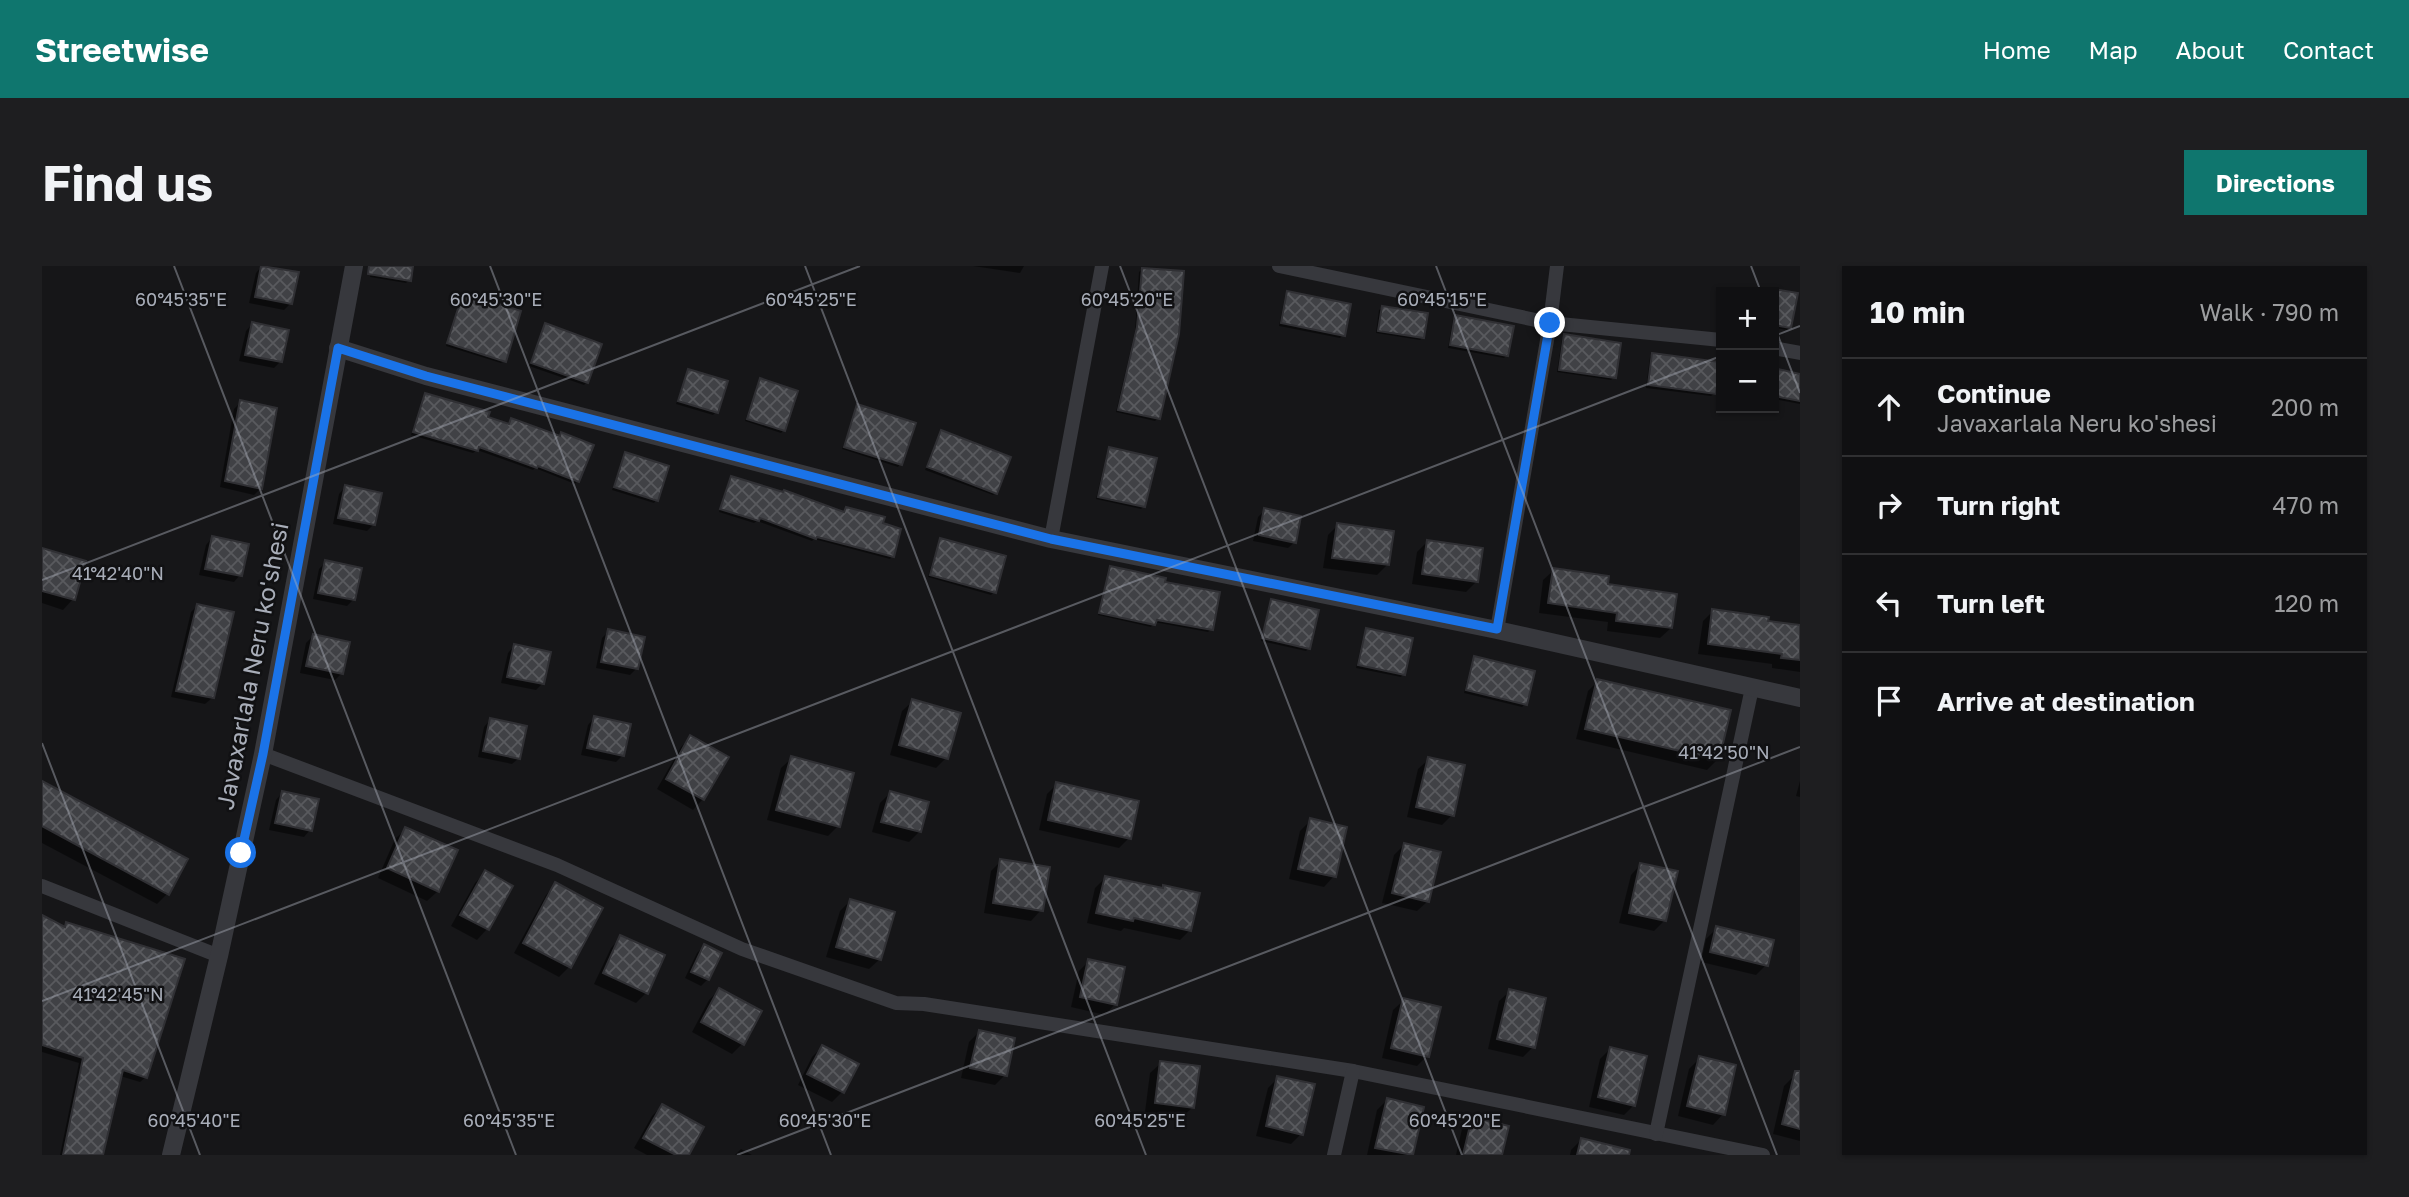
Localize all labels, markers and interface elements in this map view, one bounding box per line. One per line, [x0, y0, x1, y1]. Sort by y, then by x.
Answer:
text: Streetwise [35, 30, 209, 69]
text: Home [1983, 35, 2051, 64]
text: Map [2089, 35, 2138, 64]
text: About [2176, 35, 2245, 64]
text: Contact [2283, 35, 2374, 64]
button: Directions [2184, 150, 2367, 215]
text: Find us [42, 153, 213, 212]
map controls [1716, 287, 1779, 413]
button: + [1716, 287, 1779, 350]
text: 60°45'35"E [135, 288, 227, 310]
text: 60°45'30"E [450, 288, 542, 310]
text: 60°45'25"E [765, 288, 857, 310]
text: 60°45'20"E [1081, 288, 1173, 310]
text: 60°45'15"E [1397, 288, 1487, 310]
text: 10 min [1870, 294, 1965, 330]
text: Walk · 790 m [2200, 298, 2339, 326]
route end [1534, 307, 1565, 338]
button: − [1716, 350, 1779, 413]
text: Continue [1937, 378, 2051, 409]
icon: ahead [1870, 388, 1908, 426]
text: 200 m [2271, 393, 2339, 421]
text: Javaxarlala Neru ko'shesi [1937, 409, 2217, 437]
icon: right [1870, 486, 1908, 524]
text: Turn right [1937, 490, 2060, 521]
text: 470 m [2272, 491, 2339, 519]
street label: Javaxarlala Neru ko'shesi [209, 520, 294, 812]
text: 41°42'40"N [72, 562, 164, 584]
icon: left [1870, 584, 1908, 622]
text: Turn left [1937, 588, 2045, 619]
text: 120 m [2274, 589, 2339, 617]
icon: arrive [1870, 682, 1908, 720]
text: Arrive at destination [1937, 686, 2195, 717]
text: 41°42'50"N [1678, 741, 1770, 763]
route start [225, 837, 256, 868]
text: 41°42'45"N [72, 983, 164, 1005]
text: 60°45'40"E [148, 1109, 240, 1131]
text: 60°45'35"E [463, 1109, 555, 1131]
text: 60°45'30"E [779, 1109, 871, 1131]
text: 60°45'25"E [1094, 1109, 1186, 1131]
text: 60°45'20"E [1409, 1109, 1501, 1131]

